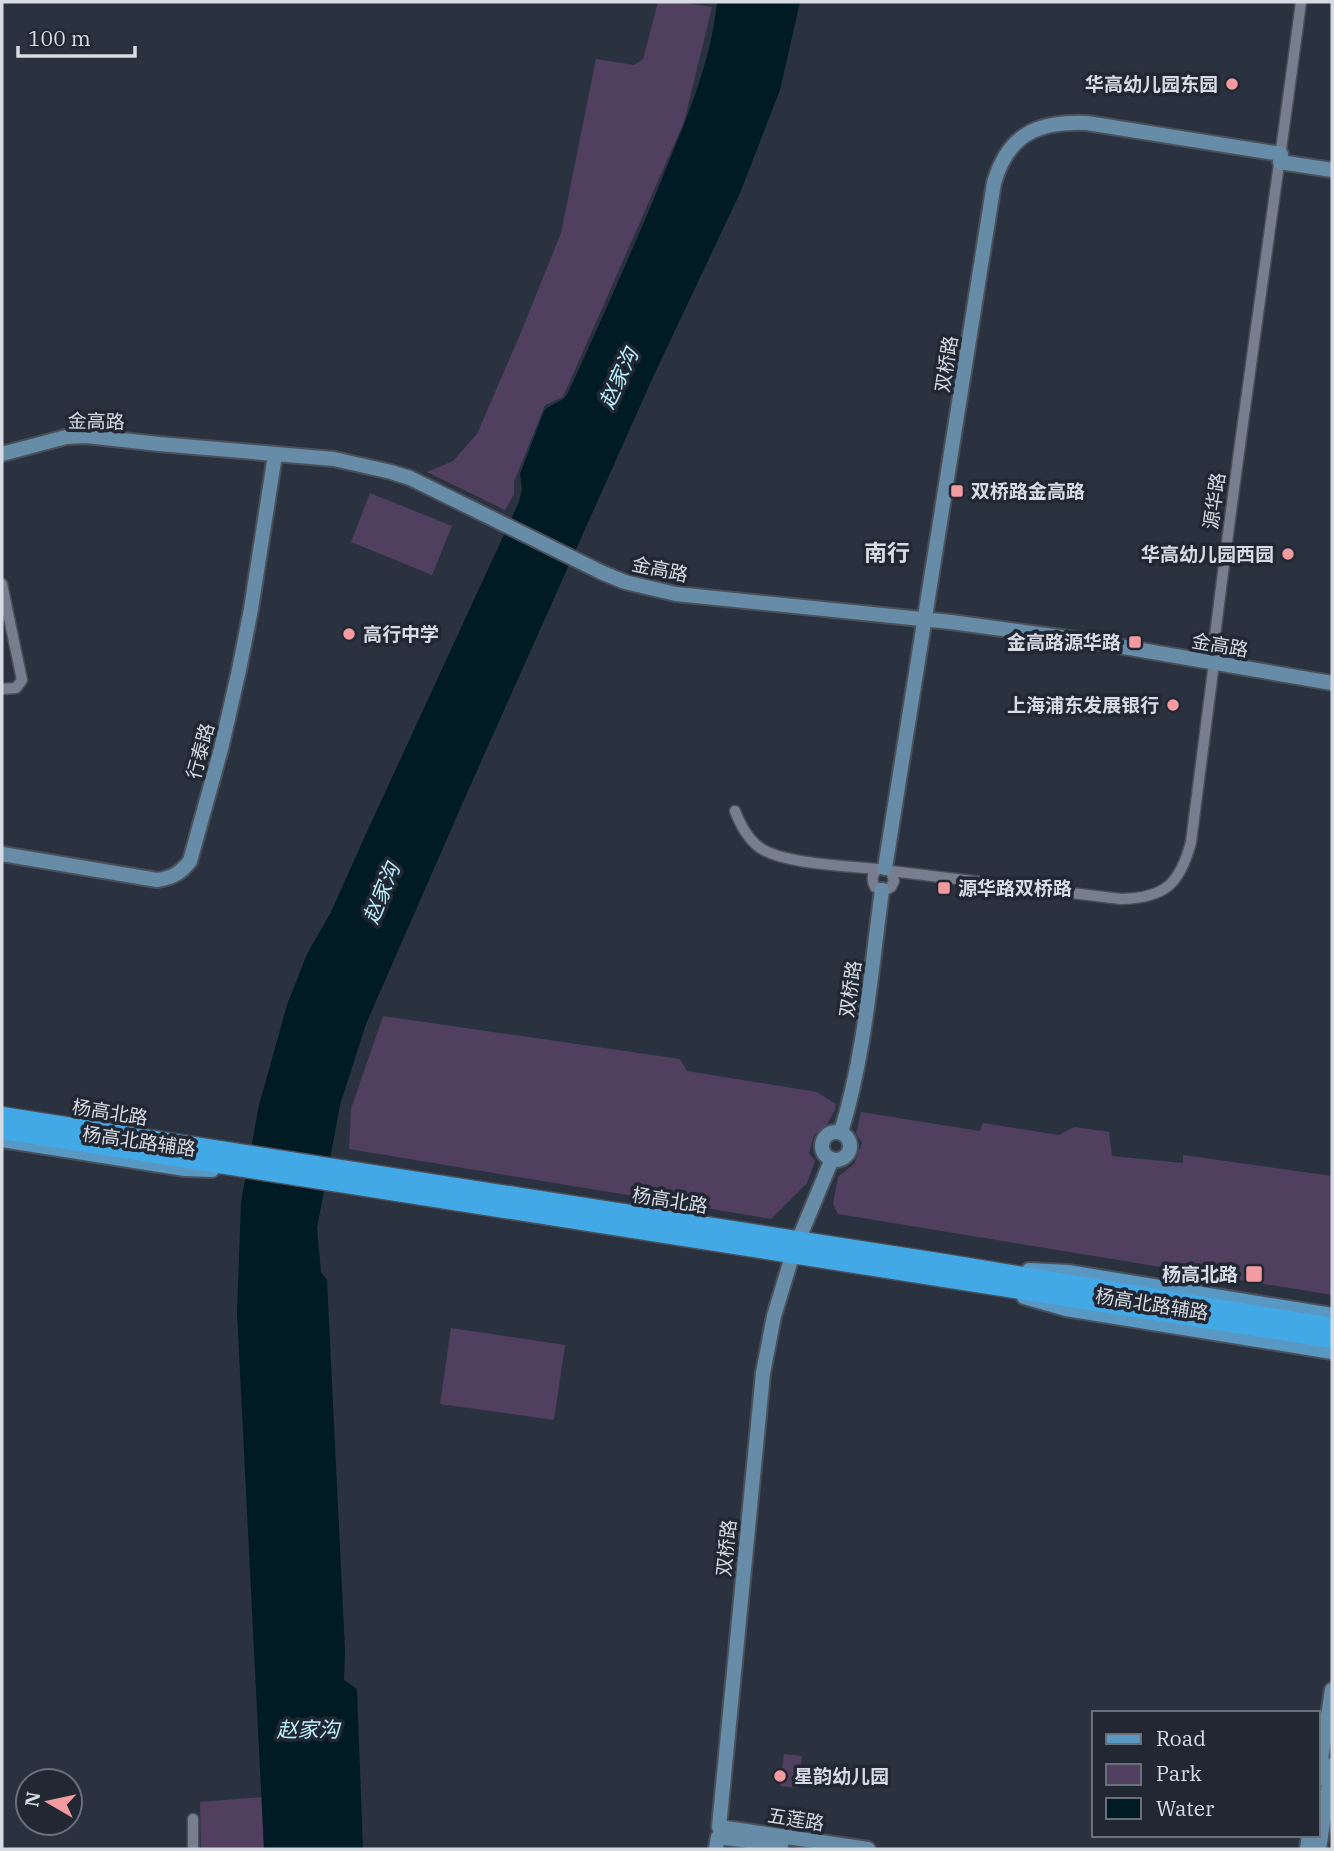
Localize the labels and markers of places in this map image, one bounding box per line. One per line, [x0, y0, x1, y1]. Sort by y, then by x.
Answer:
place label: 华高幼儿园东园 [1085, 72, 1218, 96]
marker: 华高幼儿园东园 [1224, 76, 1240, 92]
place label: 双桥路金高路 [971, 479, 1085, 503]
marker: 双桥路金高路 [949, 483, 965, 499]
place label: 华高幼儿园西园 [1141, 542, 1274, 566]
marker: 华高幼儿园西园 [1280, 546, 1296, 562]
place label: 高行中学 [363, 622, 439, 646]
marker: 高行中学 [341, 626, 357, 642]
place label: 金高路源华路 [1007, 630, 1121, 654]
marker: 金高路源华路 [1127, 634, 1143, 650]
place label: 上海浦东发展银行 [1007, 693, 1159, 717]
marker: 上海浦东发展银行 [1165, 697, 1181, 713]
place label: 源华路双桥路 [958, 876, 1072, 900]
marker: 源华路双桥路 [936, 880, 952, 896]
place label: 杨高北路 [1162, 1262, 1238, 1286]
marker: 杨高北路 [1244, 1264, 1264, 1284]
place label: 星韵幼儿园 [794, 1764, 889, 1788]
marker: 星韵幼儿园 [772, 1768, 788, 1784]

